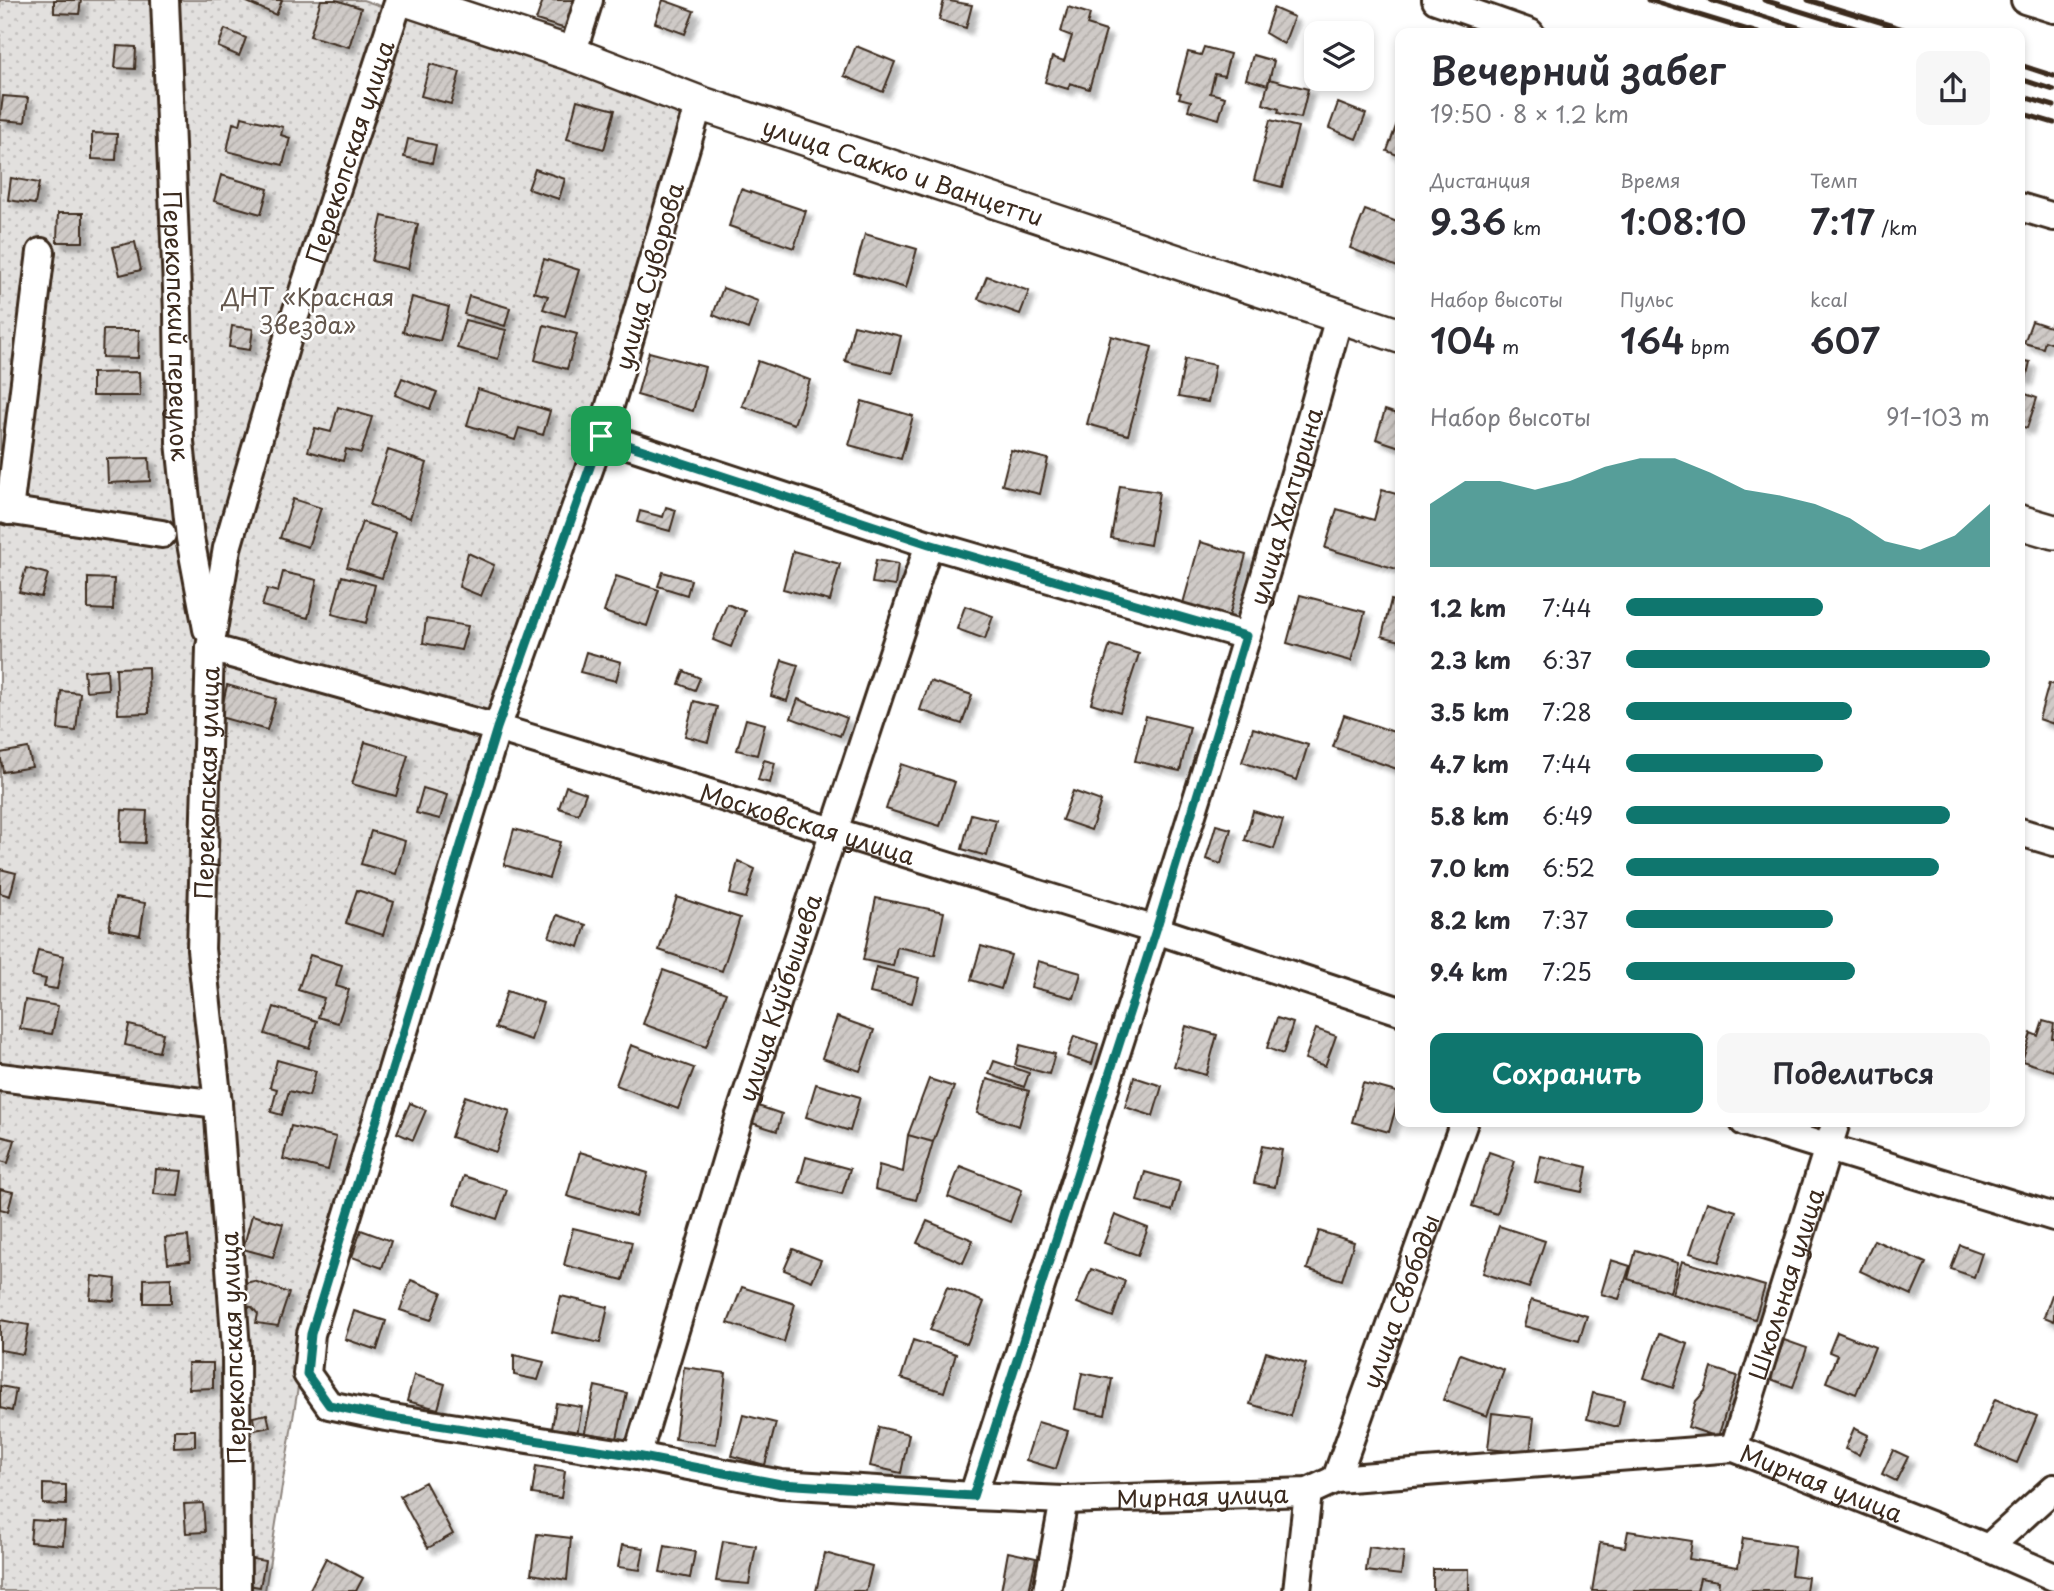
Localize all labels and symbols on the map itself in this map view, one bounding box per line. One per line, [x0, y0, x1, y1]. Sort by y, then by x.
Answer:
street label: Перекопская улица [296, 35, 403, 268]
street label: улица Сакко и Ванцетти [758, 107, 1048, 234]
street label: улица Суворова [604, 178, 692, 374]
street label: Перекопский переулок [155, 190, 200, 463]
park label: ДНТ «Красная Звезда» [220, 278, 395, 342]
street label: улица Халтурина [1239, 403, 1331, 609]
pin [571, 406, 631, 466]
street label: Перекопская улица [185, 666, 227, 900]
street label: Московская улица [696, 773, 920, 873]
street label: улица Куйбышева [728, 889, 830, 1106]
street label: Школьная улица [1738, 1183, 1832, 1384]
street label: улица Свободы [1352, 1209, 1448, 1393]
street label: Перекопская улица [210, 1231, 254, 1465]
street label: Мирная улица [1735, 1434, 1908, 1531]
street label: Мирная улица [1116, 1475, 1289, 1516]

